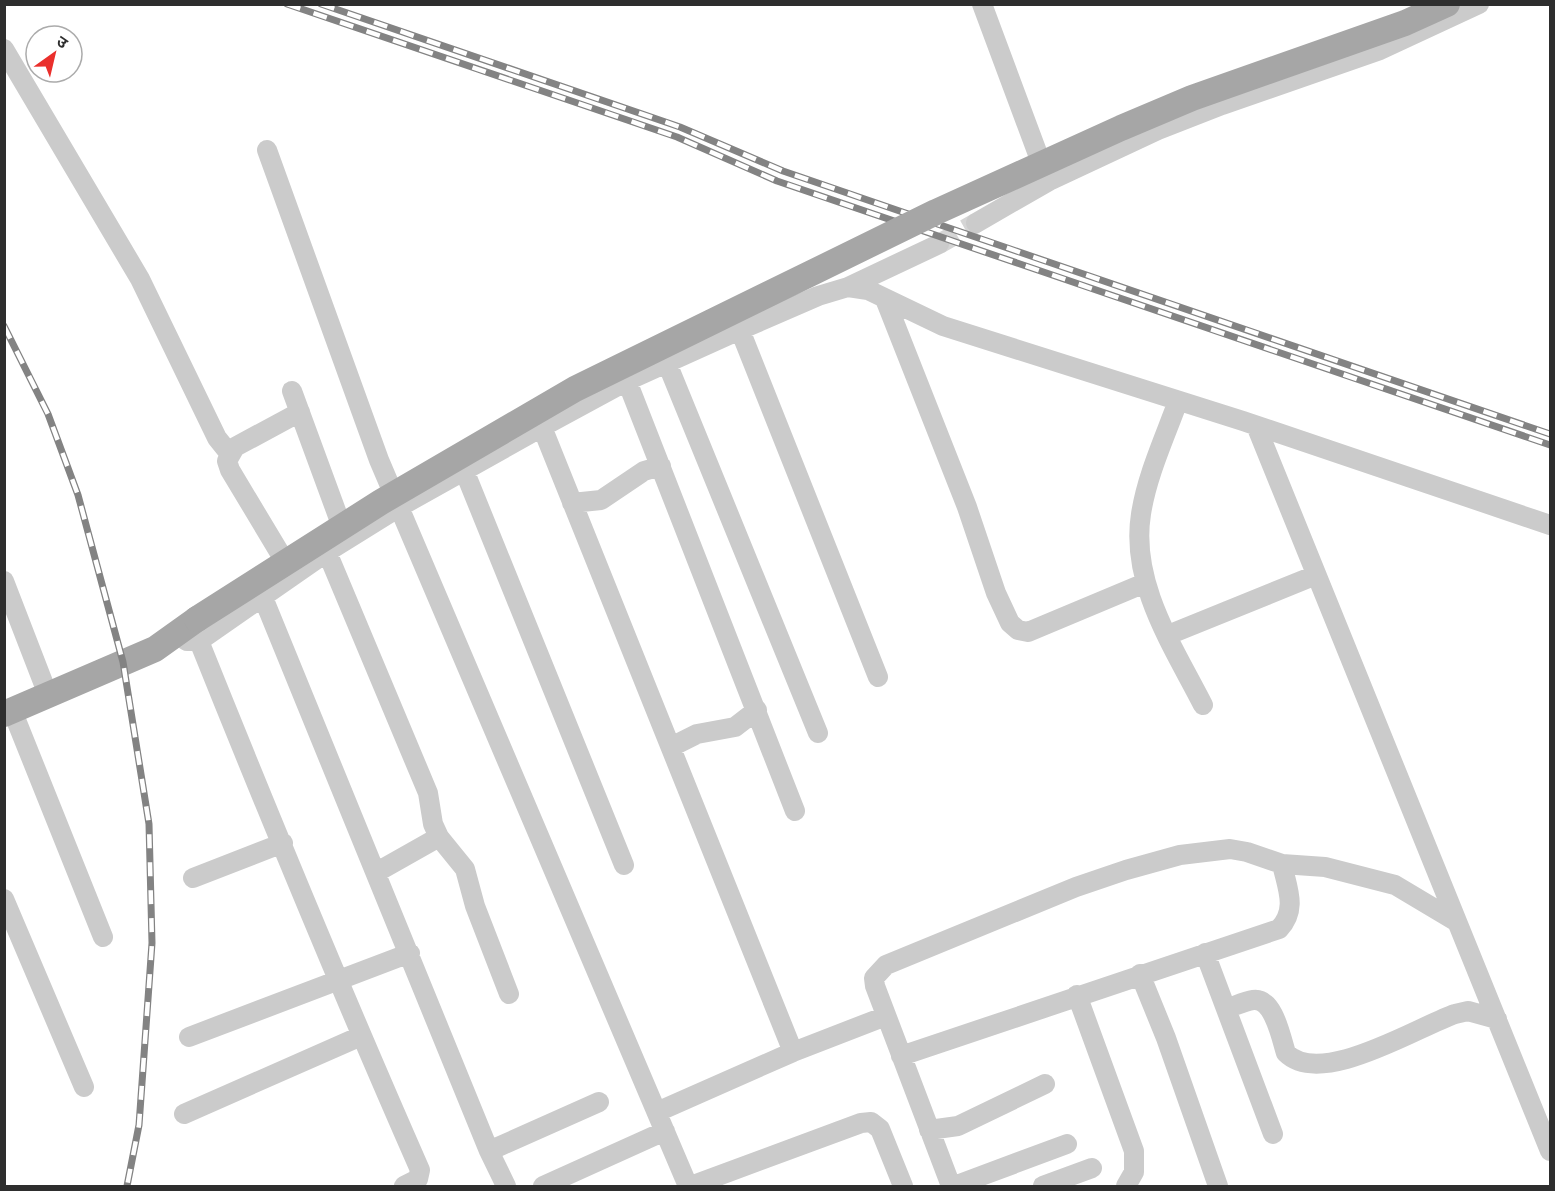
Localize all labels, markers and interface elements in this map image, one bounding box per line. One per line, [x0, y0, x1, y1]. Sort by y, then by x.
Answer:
north arrow [24, 24, 84, 84]
text: उ [52, 31, 72, 54]

